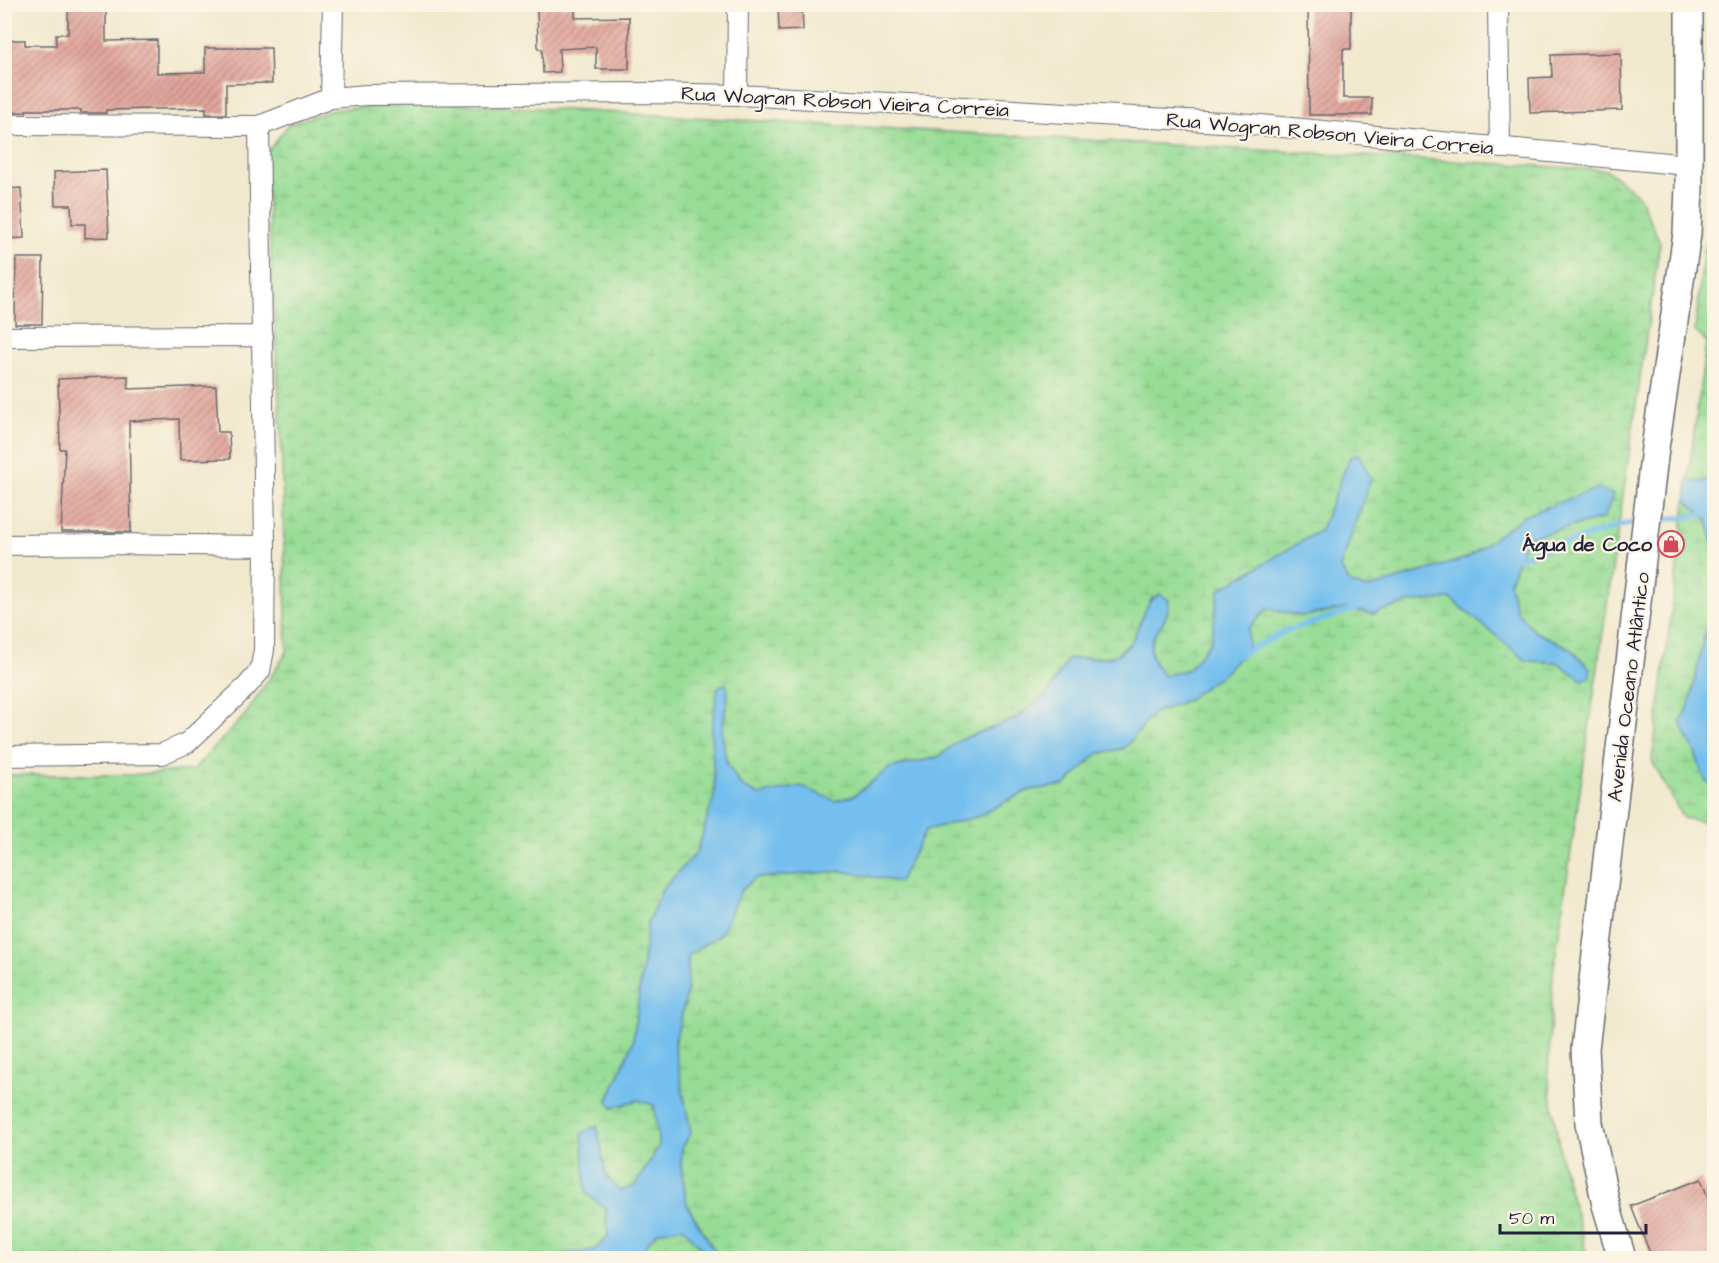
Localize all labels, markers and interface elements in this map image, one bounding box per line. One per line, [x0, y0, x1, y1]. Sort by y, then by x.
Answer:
street label: Rua Wogran Robson Vieira Correia [680, 79, 1010, 126]
street label: Rua Wogran Robson Vieira Correia [1165, 106, 1495, 163]
shop icon: Água de Coco [1656, 529, 1686, 559]
place label: Água de Coco [1522, 531, 1653, 560]
street label: Avenida Oceano Atlântico [1601, 571, 1657, 803]
scale bar [1500, 1197, 1646, 1235]
text: 50 m [1509, 1206, 1554, 1231]

